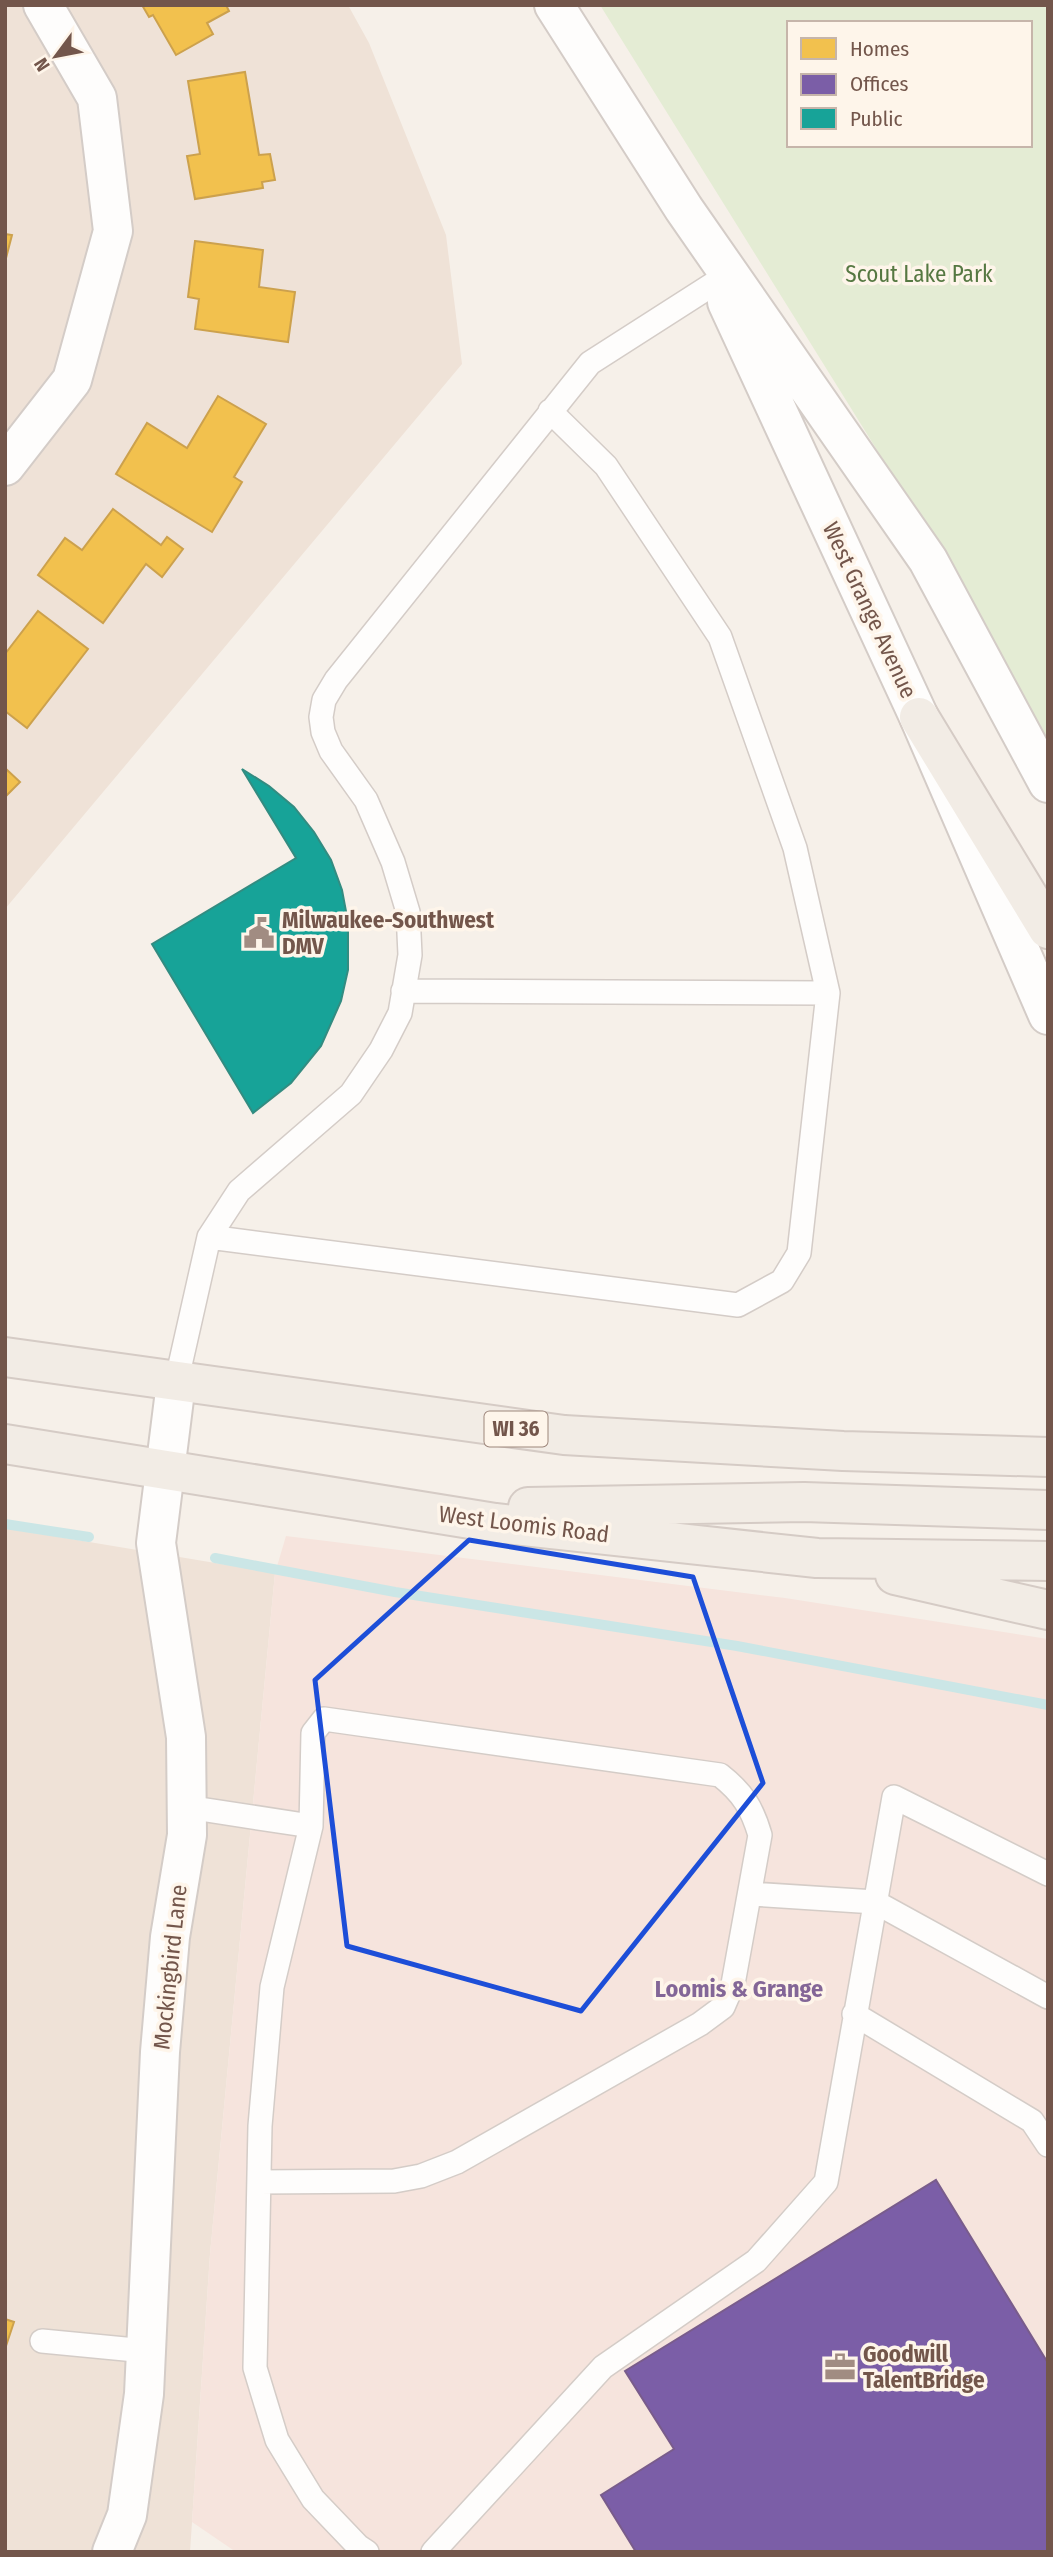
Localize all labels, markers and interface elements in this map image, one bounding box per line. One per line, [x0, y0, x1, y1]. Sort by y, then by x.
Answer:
north arrow [21, 21, 91, 91]
legend [787, 21, 1032, 147]
text: Homes [850, 36, 909, 62]
text: N [29, 54, 55, 76]
text: Offices [850, 71, 909, 97]
text: Public [850, 106, 902, 132]
park label: Scout Lake Park [845, 260, 993, 288]
street label: West Grange Avenue [817, 517, 923, 703]
place label: Milwaukee-Southwest DMV [282, 906, 495, 960]
public building icon: Milwaukee-Southwest DMV [242, 916, 276, 950]
road number: WI 36 [484, 1412, 548, 1446]
street label: West Loomis Road [437, 1500, 611, 1548]
street label: Mockingbird Lane [147, 1883, 193, 2051]
district label: Loomis & Grange [655, 1975, 823, 2003]
place label: Goodwill TalentBridge [863, 2340, 985, 2394]
office icon: Goodwill TalentBridge [823, 2350, 857, 2384]

